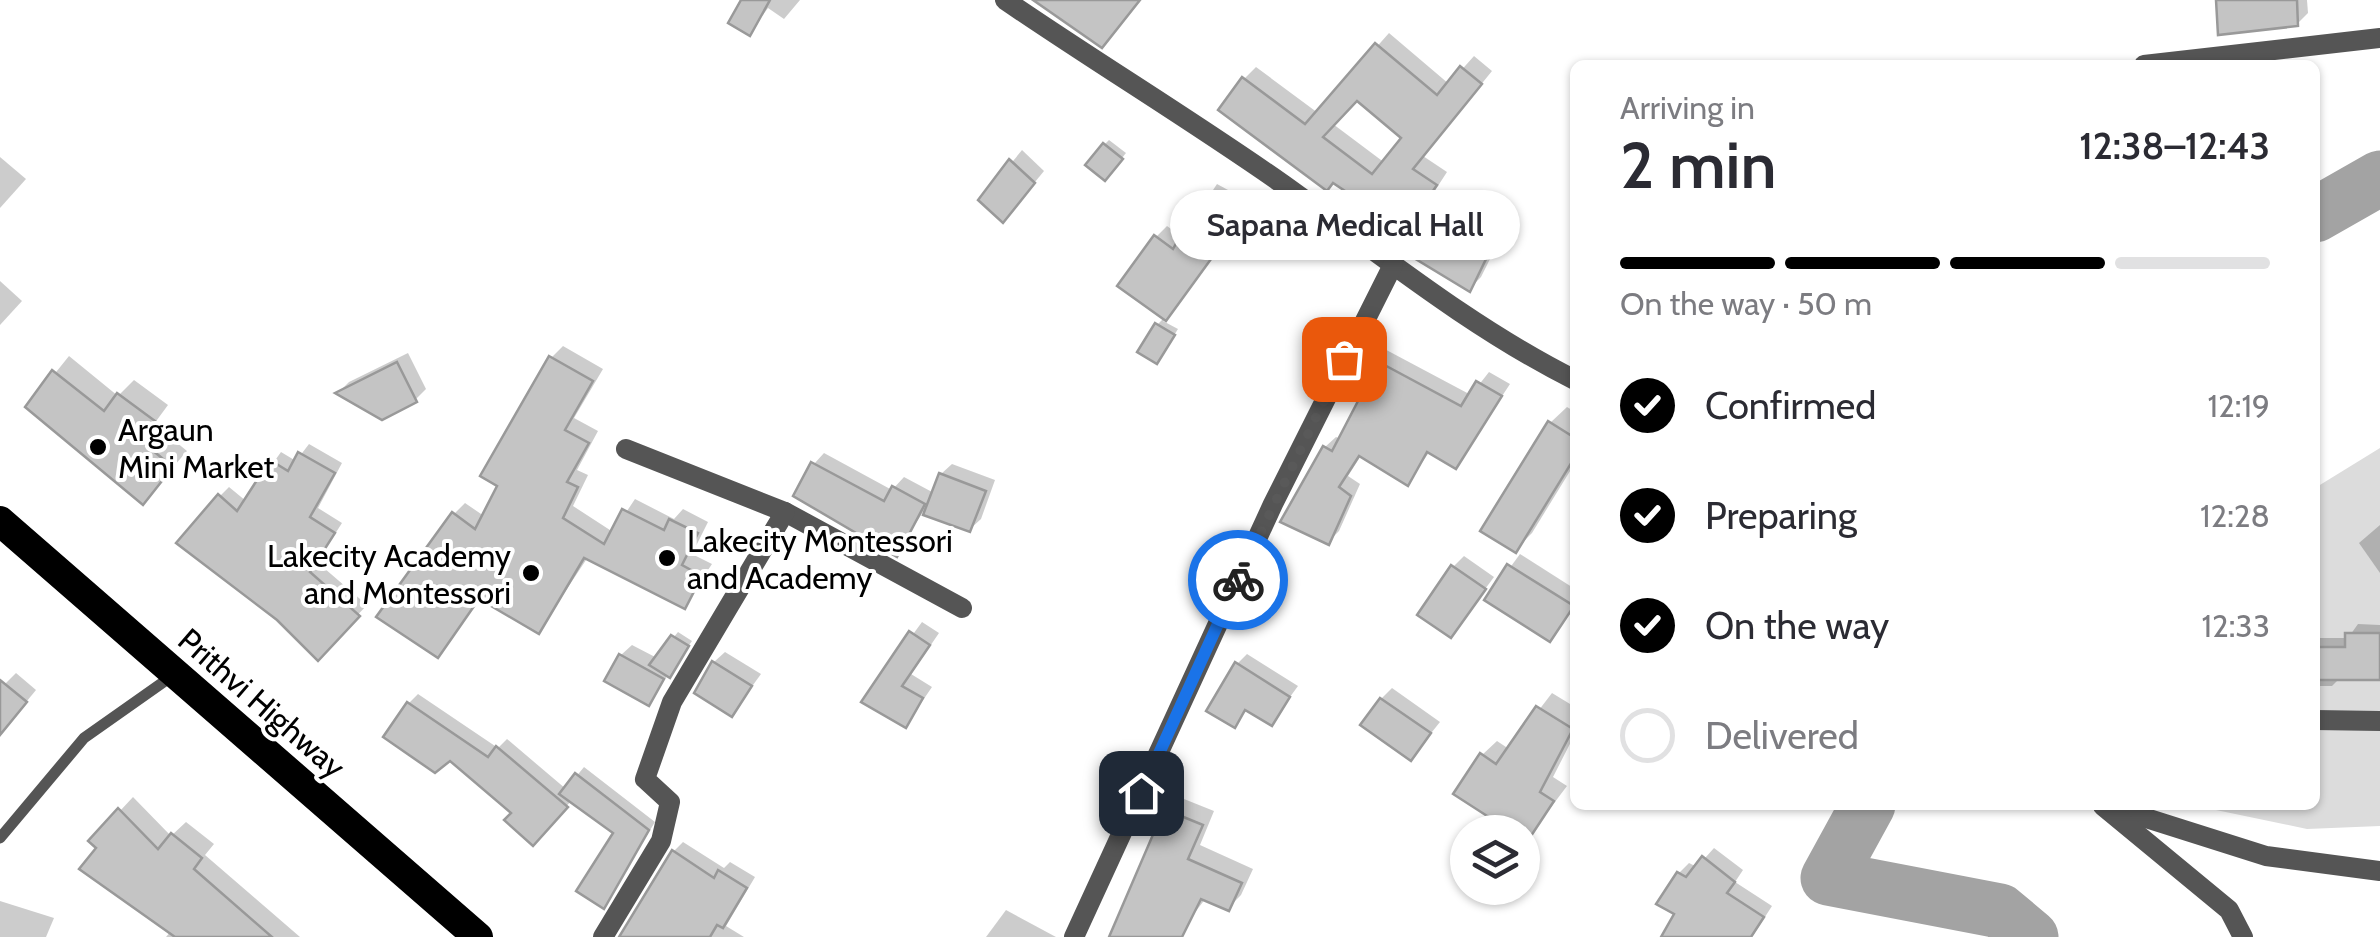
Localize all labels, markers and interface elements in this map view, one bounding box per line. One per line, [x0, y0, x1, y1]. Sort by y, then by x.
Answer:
text: Arriving in [1620, 88, 1755, 127]
text: 12:38–12:43 [2079, 122, 2270, 169]
text: 2 min [1620, 125, 1777, 204]
callout: Sapana Medical Hall [1169, 189, 1519, 259]
text: Sapana Medical Hall [1206, 205, 1484, 244]
text: On the way · 50 m [1620, 284, 1872, 323]
pin [1302, 317, 1387, 402]
icon: bag [1317, 332, 1372, 387]
icon: check [1620, 378, 1675, 433]
text: Confirmed [1705, 382, 1876, 429]
text: 12:19 [2208, 386, 2270, 425]
place label: Argaun Mini Market [118, 410, 275, 486]
marker: Argaun Mini Market [87, 436, 109, 458]
icon: check [1620, 488, 1675, 543]
text: Preparing [1705, 492, 1857, 539]
text: 12:28 [2200, 496, 2270, 535]
place label: Lakecity Montessori and Academy [687, 521, 953, 597]
courier [1188, 530, 1288, 630]
place label: Lakecity Academy and Montessori [267, 536, 511, 612]
marker: Lakecity Montessori and Academy [656, 547, 678, 569]
icon: bike [1211, 553, 1266, 608]
marker: Lakecity Academy and Montessori [520, 562, 542, 584]
icon: check [1620, 598, 1675, 653]
text: On the way [1705, 602, 1889, 649]
text: 12:33 [2202, 606, 2270, 645]
street label: Prithvi Highway [171, 620, 353, 786]
text: Delivered [1705, 712, 1859, 759]
pin [1099, 751, 1184, 836]
icon: home [1114, 766, 1169, 821]
map controls [1450, 815, 1540, 905]
button: layers [1450, 815, 1540, 905]

